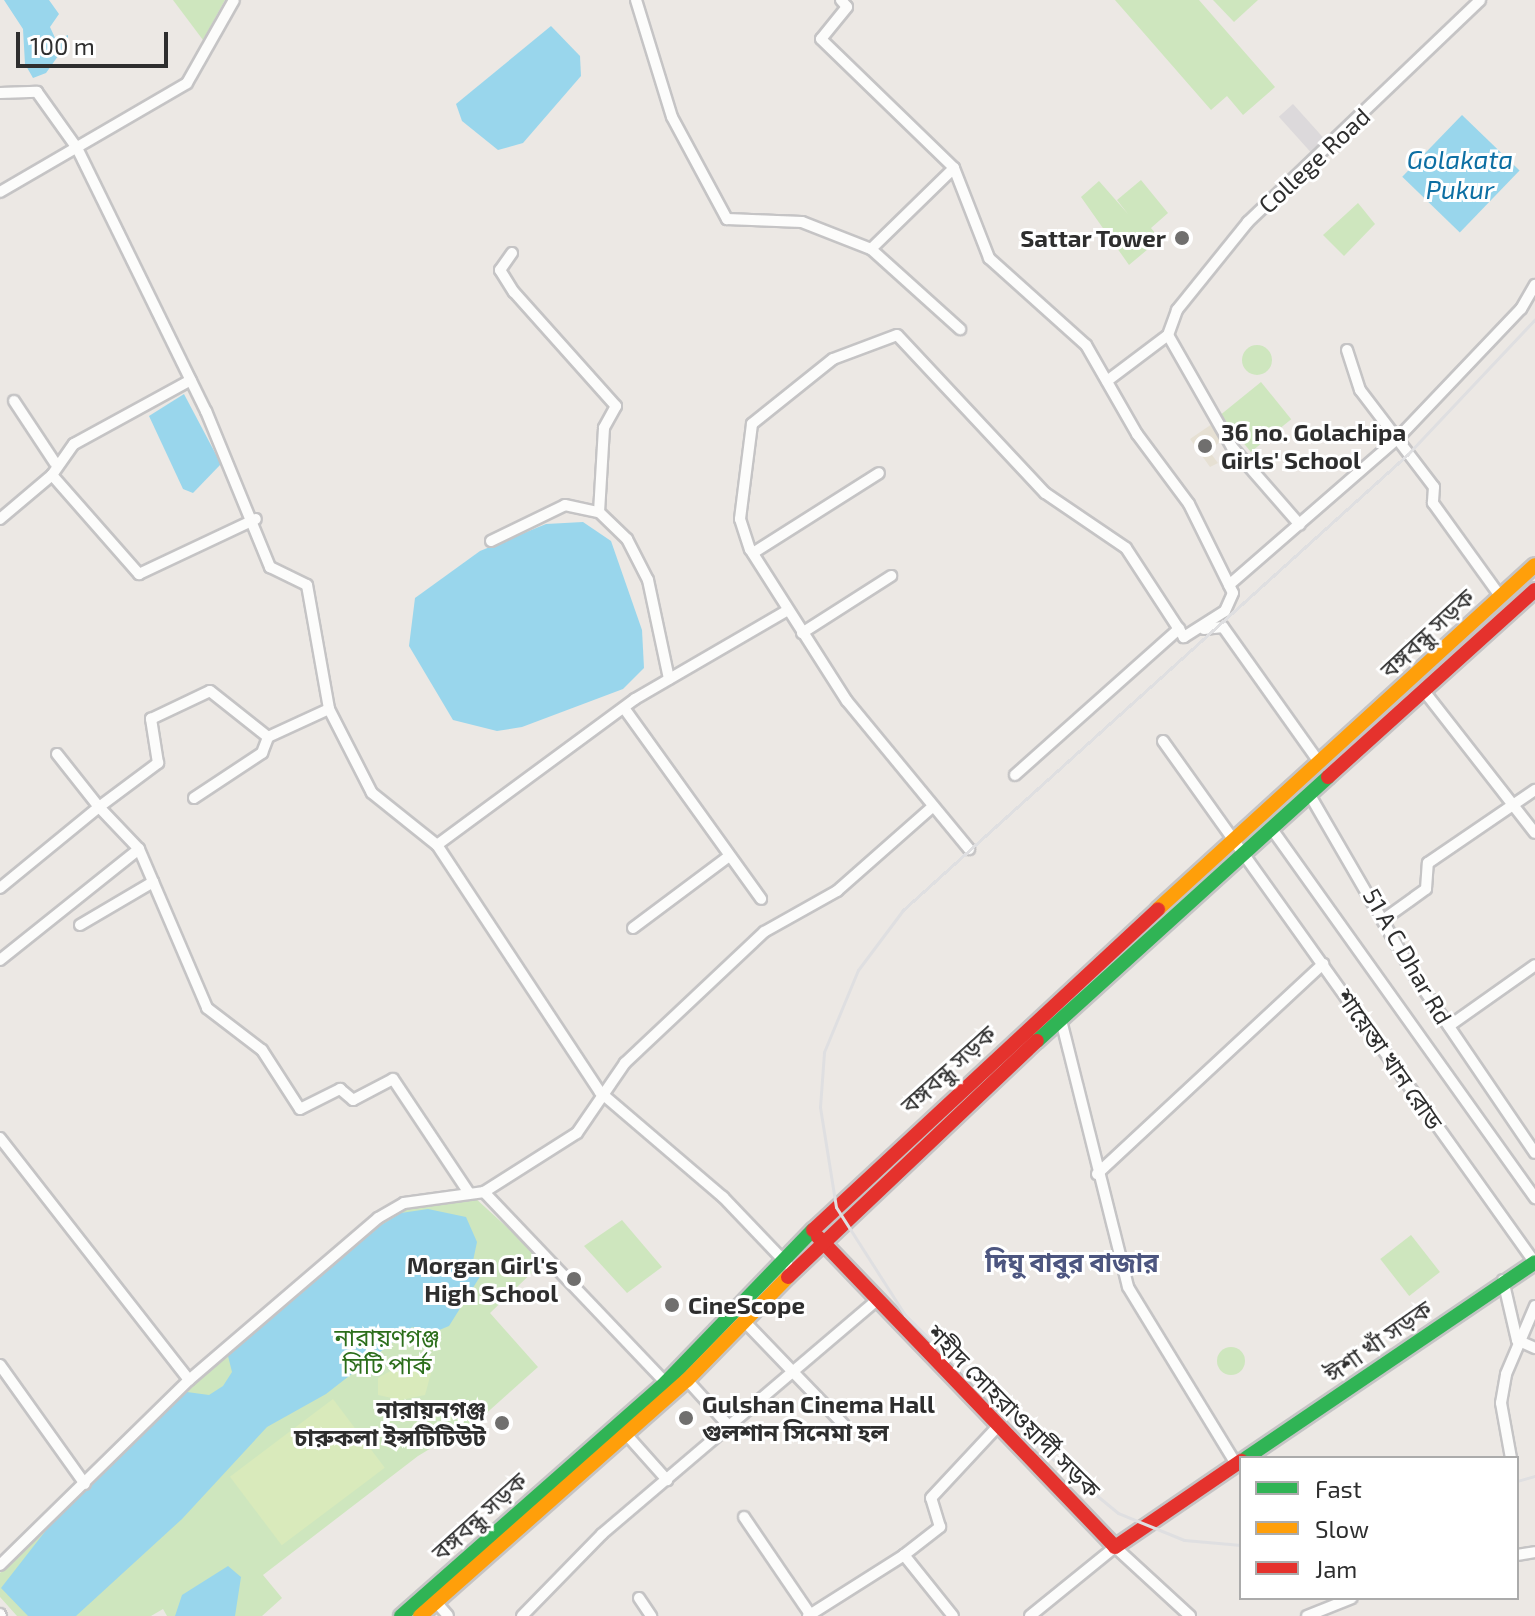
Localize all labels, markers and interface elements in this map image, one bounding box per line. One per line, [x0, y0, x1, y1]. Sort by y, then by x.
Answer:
scale bar [20, 16, 172, 66]
text: 100 m [30, 31, 95, 60]
street label: College Road [1253, 101, 1375, 219]
water label: Golakata Pukur [1407, 143, 1513, 204]
place label: Sattar Tower [1019, 224, 1166, 252]
marker: Sattar Tower [1173, 229, 1191, 247]
place label: 36 no. Golachipa Girls' School [1221, 418, 1406, 474]
marker: 36 no. Golachipa Girls' School [1196, 437, 1214, 455]
street label: বঙ্গবন্ধু সড়ক [1374, 582, 1480, 684]
street label: 51 A C Dhar Rd [1357, 882, 1459, 1030]
street label: শায়েস্তা খান রোড [1331, 983, 1449, 1135]
street label: বঙ্গবন্ধু সড়ক [895, 1019, 1001, 1119]
district label: দিঘু বাবুর বাজার [985, 1246, 1159, 1278]
place label: Morgan Girl's High School [407, 1251, 558, 1307]
marker: Morgan Girl's High School [565, 1270, 583, 1288]
place label: CineScope [688, 1291, 805, 1319]
street label: ঈশা খাঁ সড়ক [1319, 1294, 1437, 1388]
marker: CineScope [663, 1296, 681, 1314]
street label: শহীদ সোহরাওয়ার্দী সড়ক [921, 1318, 1107, 1504]
park label: নারায়ণগঞ্জ সিটি পার্ক [334, 1323, 440, 1379]
place label: Gulshan Cinema Hall গুলশান সিনেমা হল [702, 1390, 935, 1446]
place label: নারায়নগঞ্জ চারুকলা ইন্সটিটিউট [294, 1395, 486, 1451]
marker: Gulshan Cinema Hall গুলশান সিনেমা হল [677, 1409, 695, 1427]
marker: নারায়নগঞ্জ চারুকলা ইন্সটিটিউট [493, 1414, 511, 1432]
legend [1239, 1456, 1519, 1600]
street label: বঙ্গবন্ধু সড়ক [426, 1466, 532, 1566]
text: Fast [1315, 1474, 1362, 1503]
text: Slow [1315, 1514, 1369, 1543]
text: Jam [1315, 1554, 1357, 1583]

